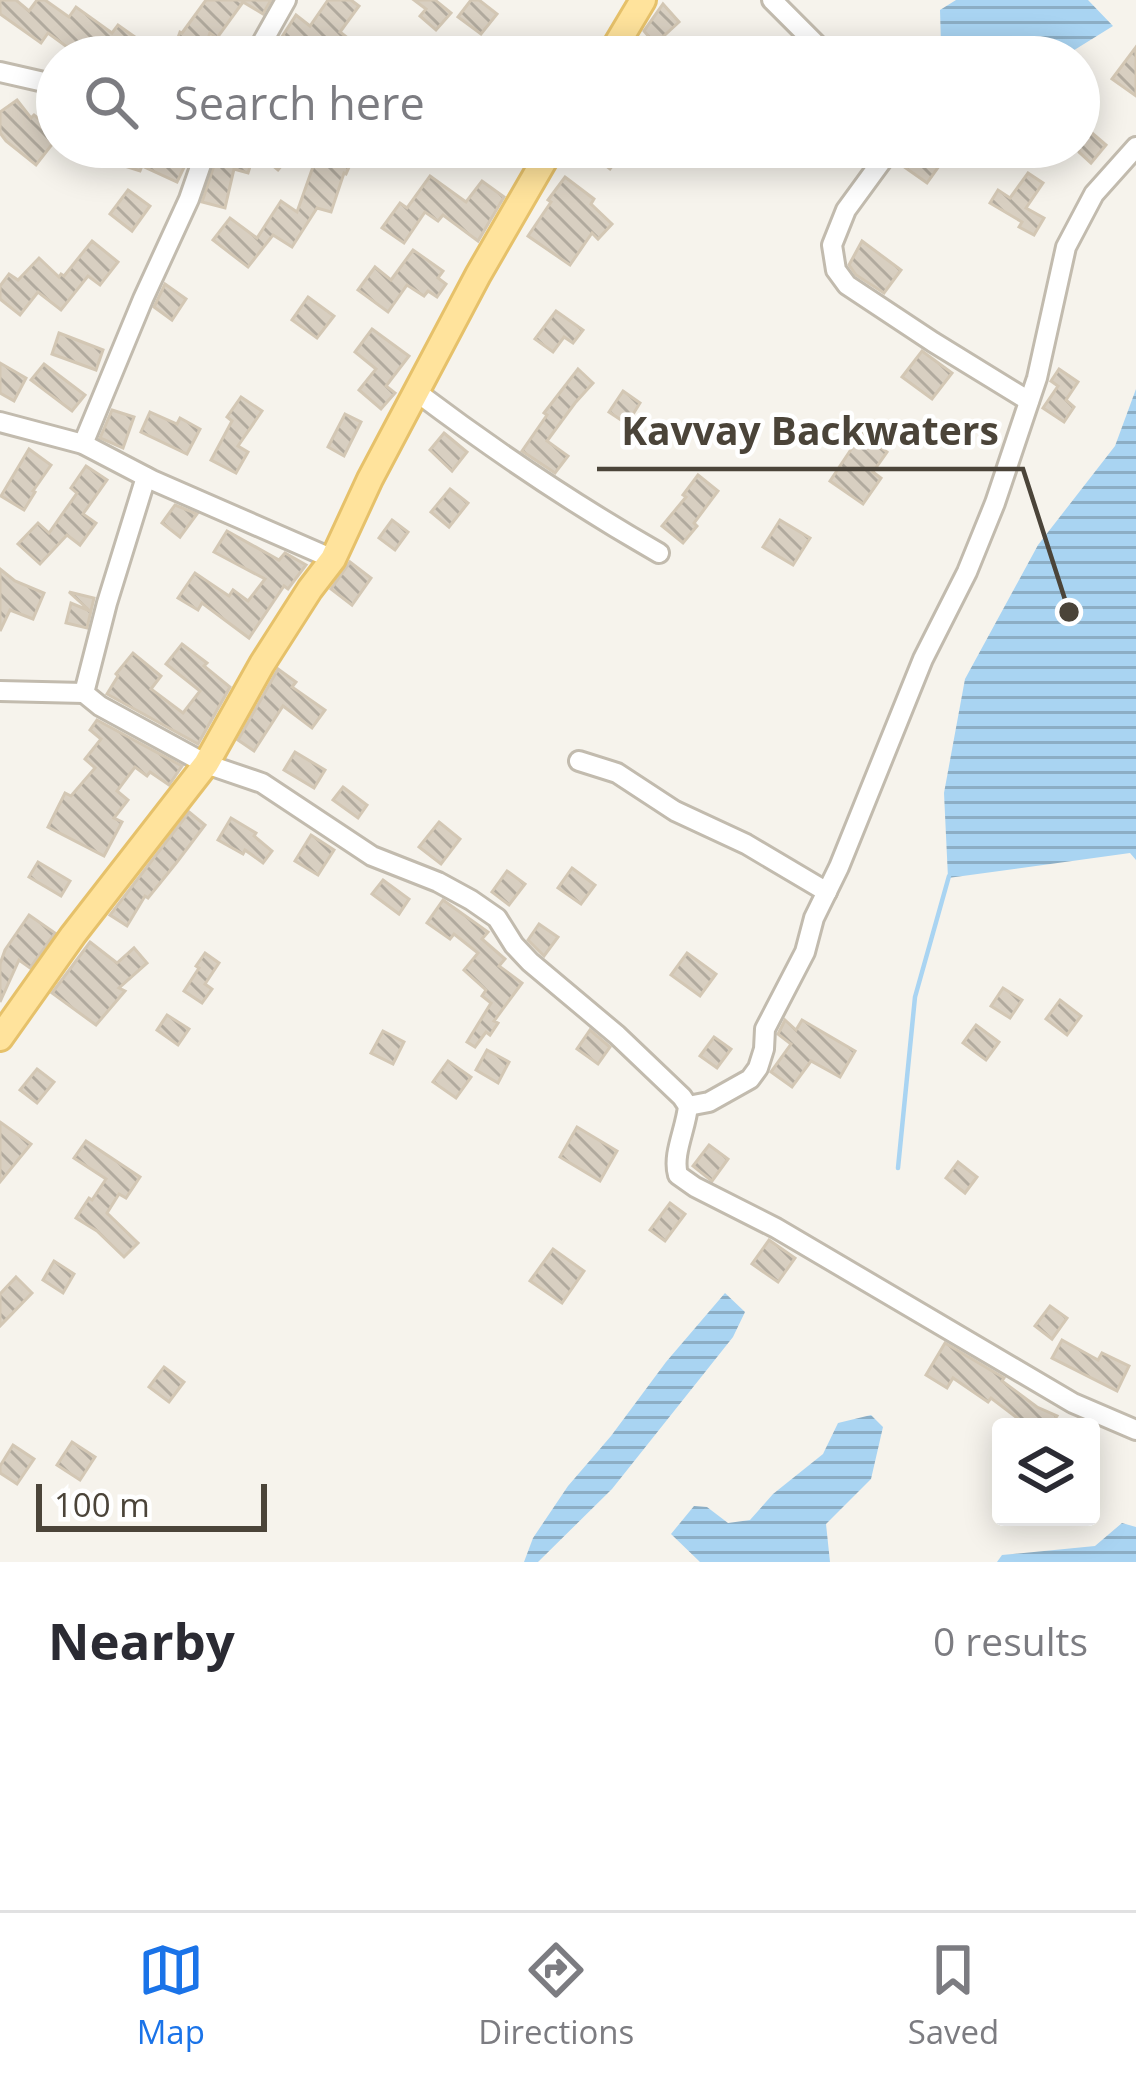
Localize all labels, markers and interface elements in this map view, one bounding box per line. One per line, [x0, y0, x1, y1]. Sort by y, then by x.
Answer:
search box [36, 36, 1100, 168]
icon: search [78, 69, 144, 135]
text: Search here [174, 72, 425, 133]
callout: Kavvay Backwaters [597, 394, 1023, 469]
text: Kavvay Backwaters [621, 403, 999, 456]
map controls [992, 1418, 1100, 1526]
button: layers [992, 1418, 1100, 1526]
scale bar [36, 1478, 267, 1531]
text: 100 m [54, 1482, 150, 1527]
text: Nearby [48, 1605, 235, 1675]
text: 0 results [933, 1614, 1088, 1667]
tab: Map [137, 1937, 205, 2054]
tab: Directions [478, 1937, 634, 2054]
tab: Saved [908, 1937, 999, 2054]

